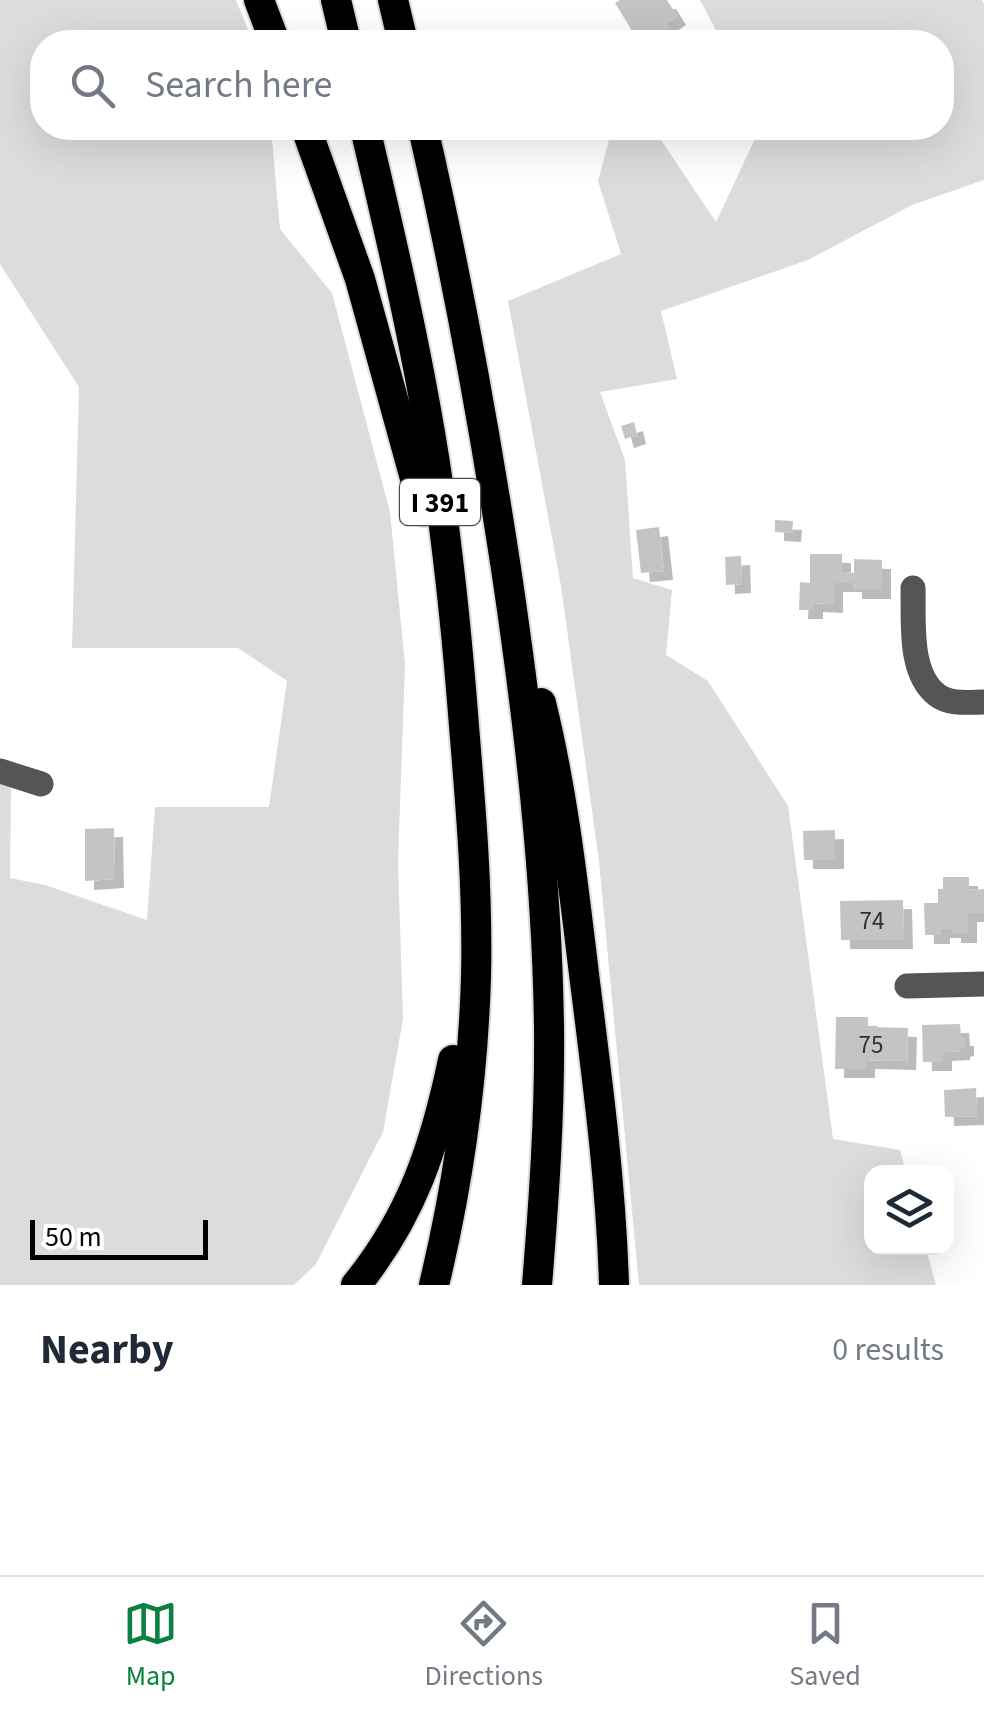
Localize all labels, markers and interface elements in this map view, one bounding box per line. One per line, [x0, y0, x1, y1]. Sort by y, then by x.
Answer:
search box [30, 30, 954, 140]
icon: search [65, 58, 120, 113]
text: Search here [145, 58, 332, 112]
road number: I 391 [400, 479, 480, 525]
house number: 74 [860, 903, 884, 939]
house number: 75 [859, 1027, 883, 1063]
map controls [864, 1165, 954, 1255]
button: layers [864, 1165, 954, 1255]
scale bar [30, 1215, 208, 1260]
text: 50 m [45, 1217, 102, 1257]
text: Nearby [40, 1320, 174, 1380]
text: 0 results [832, 1327, 944, 1373]
tab: Map [123, 1596, 178, 1696]
tab: Directions [425, 1596, 543, 1696]
tab: Saved [789, 1596, 861, 1696]

